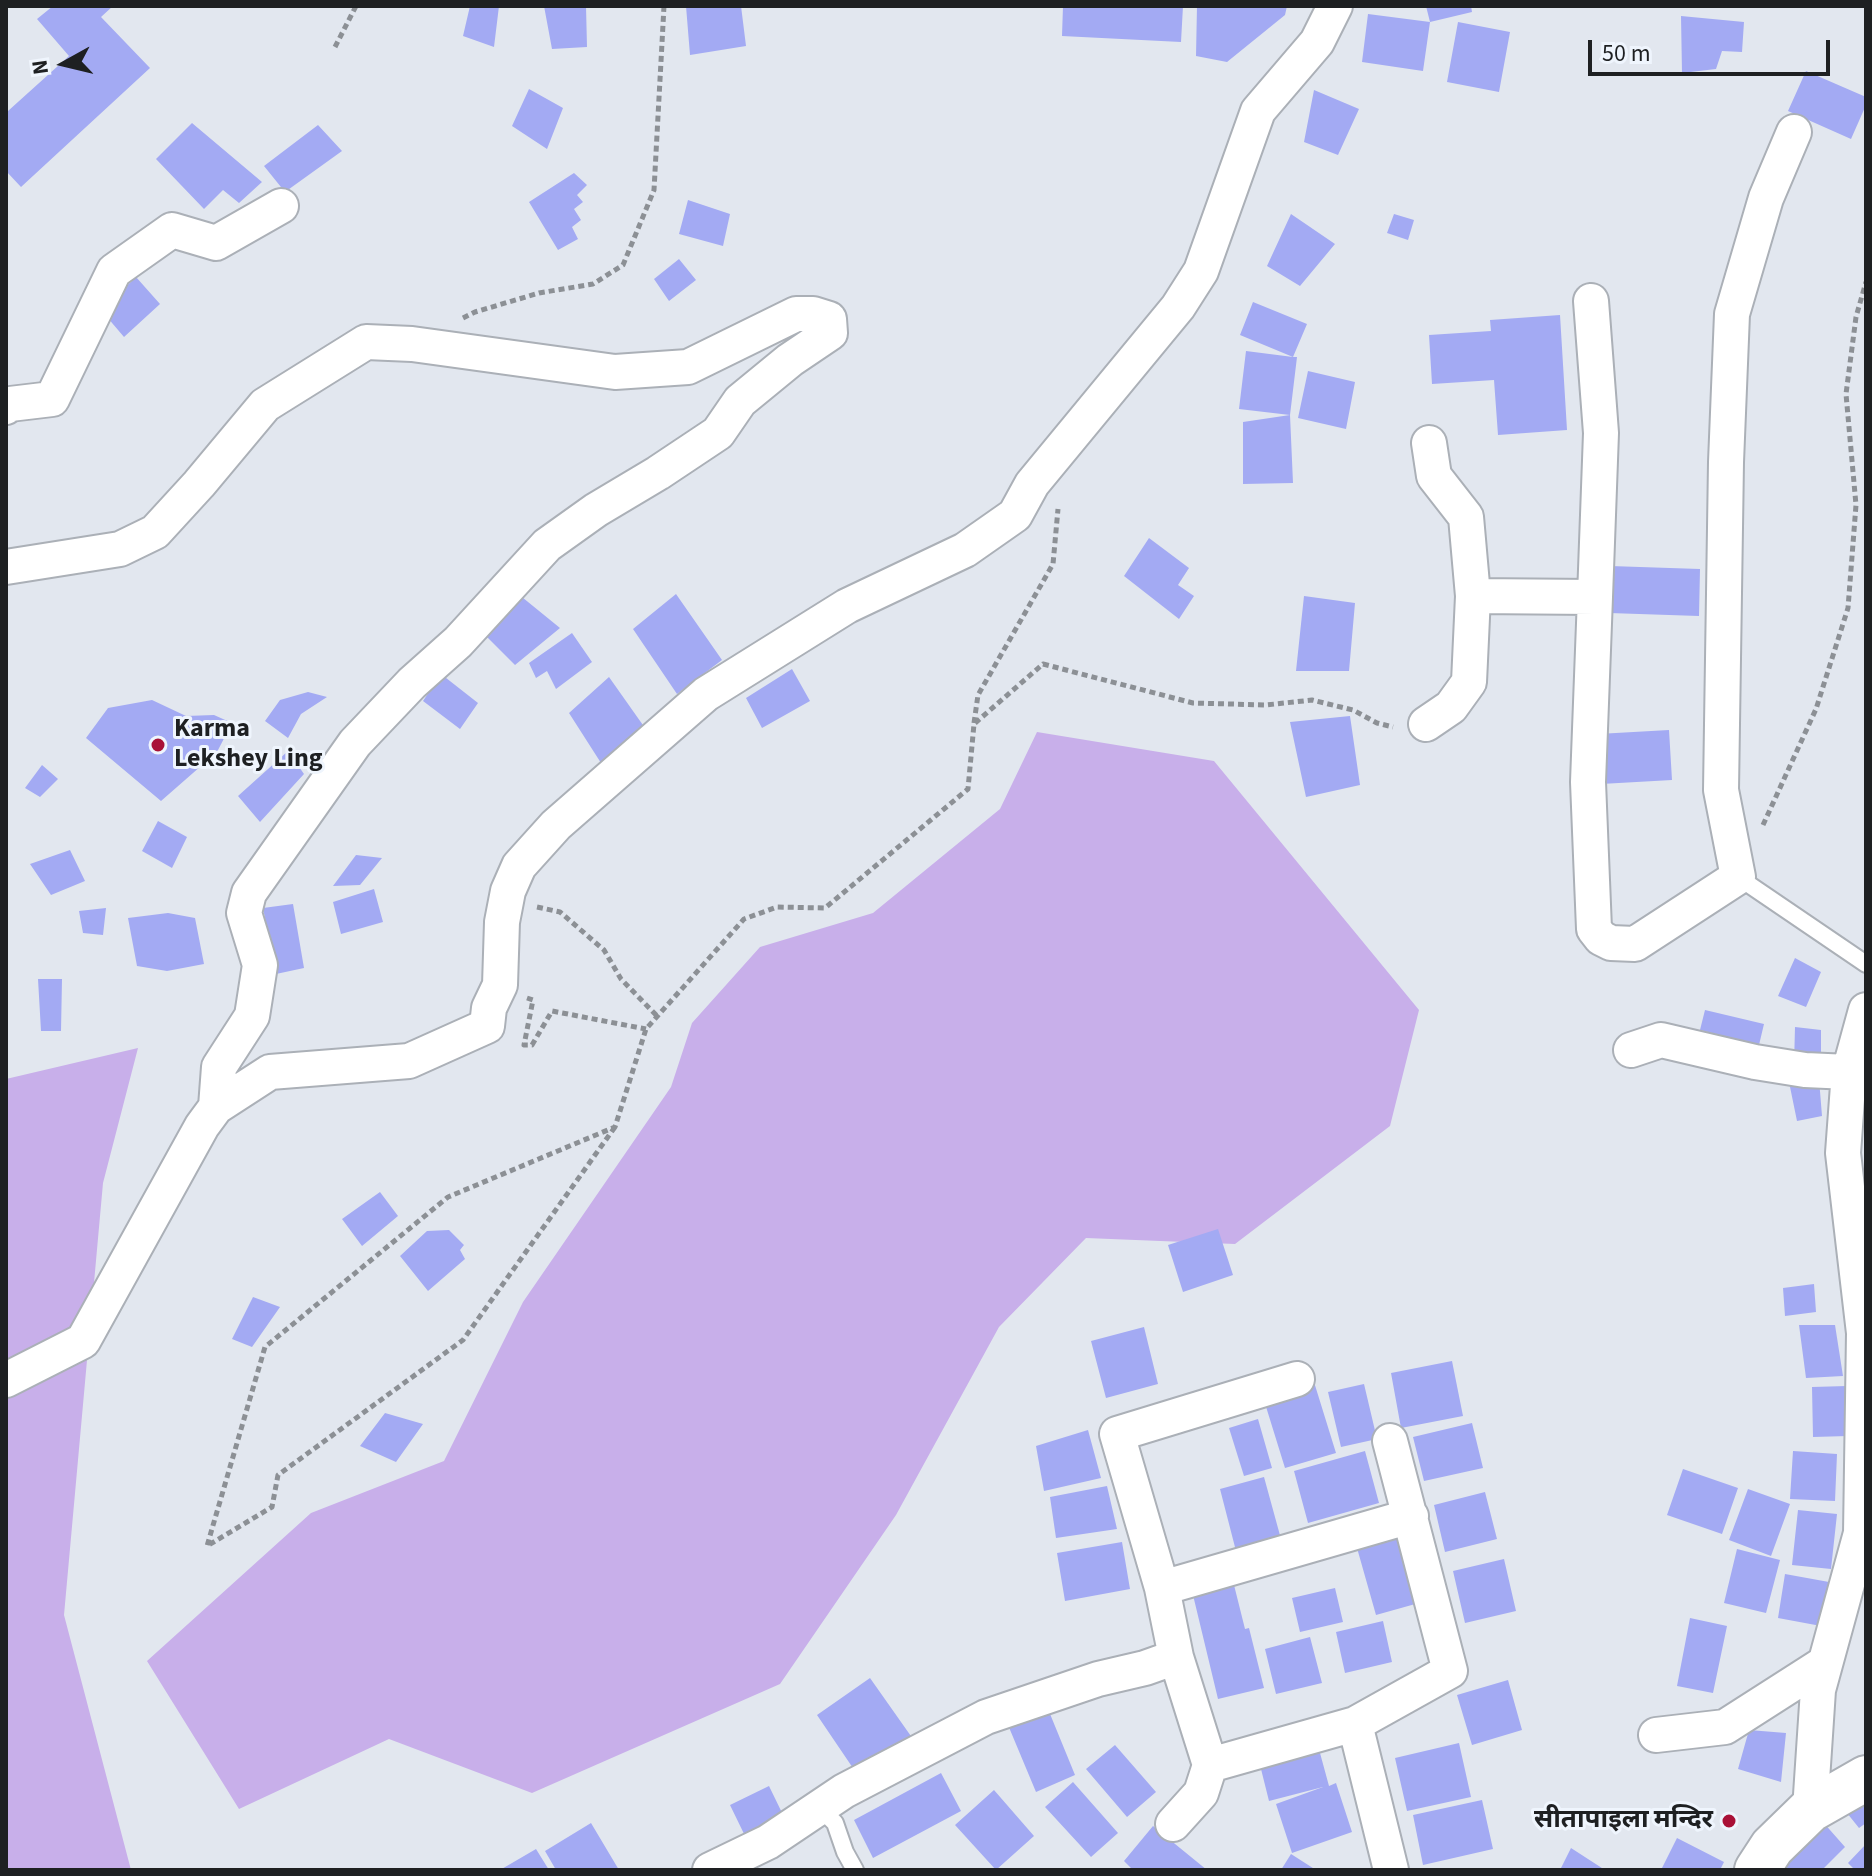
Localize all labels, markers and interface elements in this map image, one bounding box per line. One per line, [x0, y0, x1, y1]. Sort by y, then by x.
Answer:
north arrow [24, 24, 104, 104]
scale bar [1592, 24, 1834, 74]
text: 50 m [1602, 36, 1651, 71]
text: N [23, 58, 57, 77]
place label: Karma Lekshey Ling [174, 714, 323, 776]
marker: Karma Lekshey Ling [149, 736, 167, 754]
place label: सीतापाइला मन्दिर [1534, 1805, 1713, 1837]
marker: सीतापाइला मन्दिर [1720, 1812, 1738, 1830]

